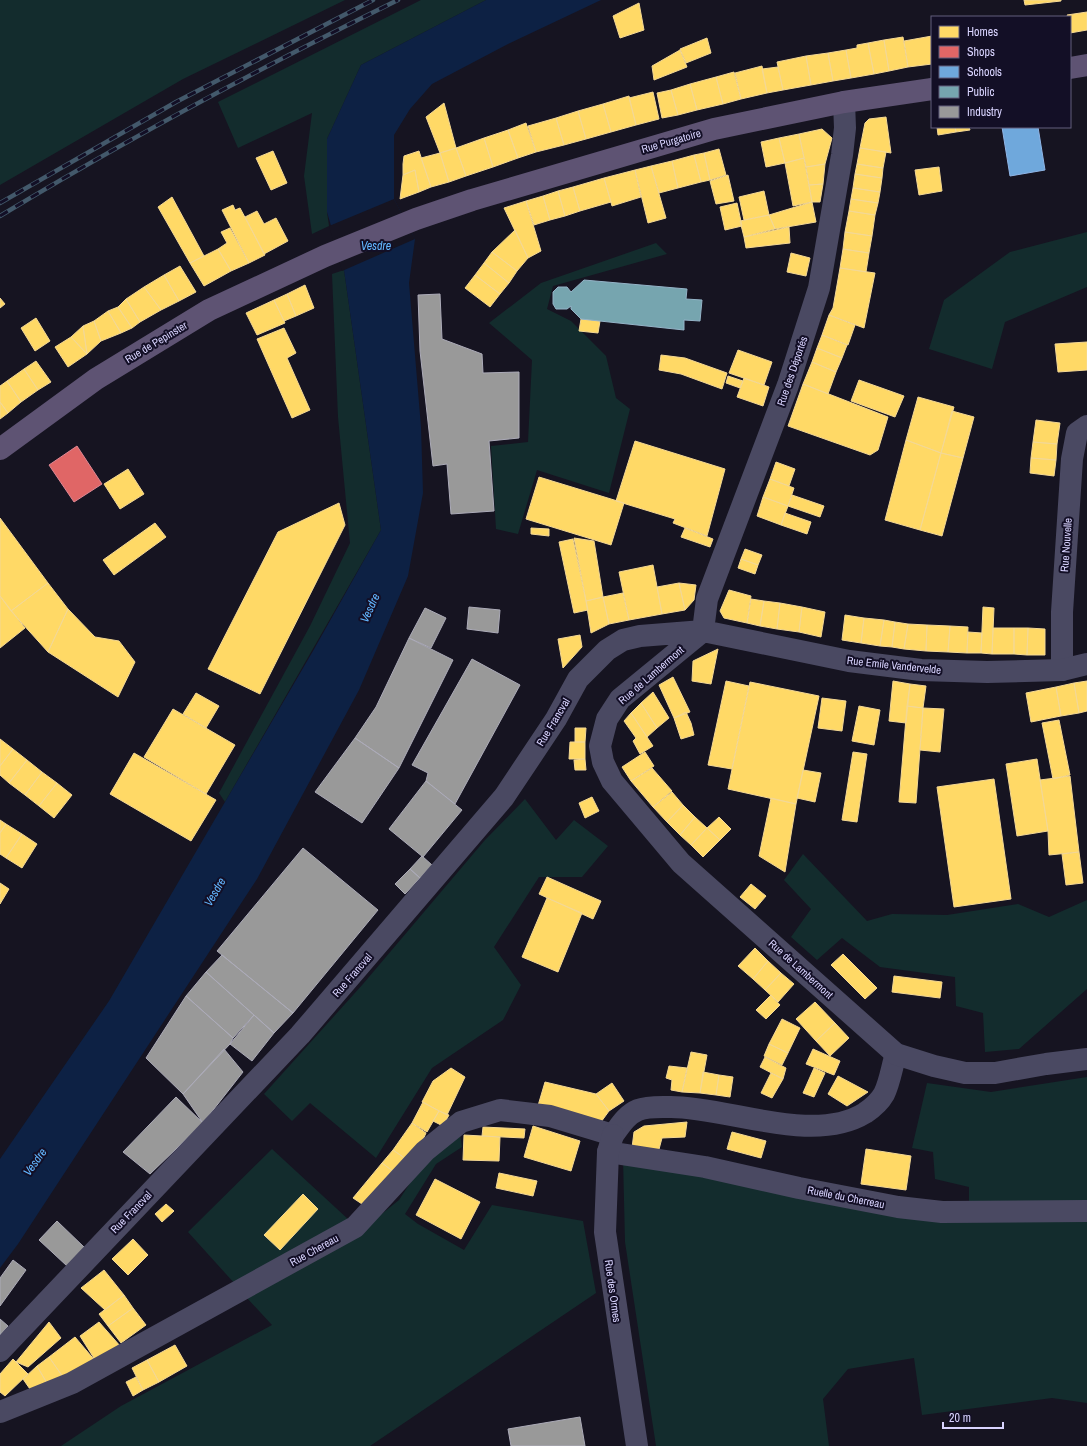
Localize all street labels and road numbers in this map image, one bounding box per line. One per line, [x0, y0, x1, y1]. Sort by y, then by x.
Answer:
street label: Rue Purgatoire [640, 126, 702, 156]
street label: Rue de Pepinster [122, 318, 190, 366]
street label: Rue des Déportés [774, 334, 811, 408]
street label: Rue Nouvelle [1057, 517, 1075, 573]
street label: Rue de Lambermont [615, 642, 687, 707]
street label: Rue Emile Vandervelde [846, 653, 942, 677]
street label: Rue Francval [533, 695, 573, 749]
street label: Rue de Lambermont [766, 936, 837, 1002]
street label: Rue Francval [329, 950, 375, 1000]
street label: Ruelle du Cherreau [806, 1183, 886, 1211]
street label: Rue Francval [107, 1188, 155, 1236]
street label: Rue Chereau [287, 1231, 341, 1269]
street label: Rue des Ormes [602, 1259, 624, 1324]

